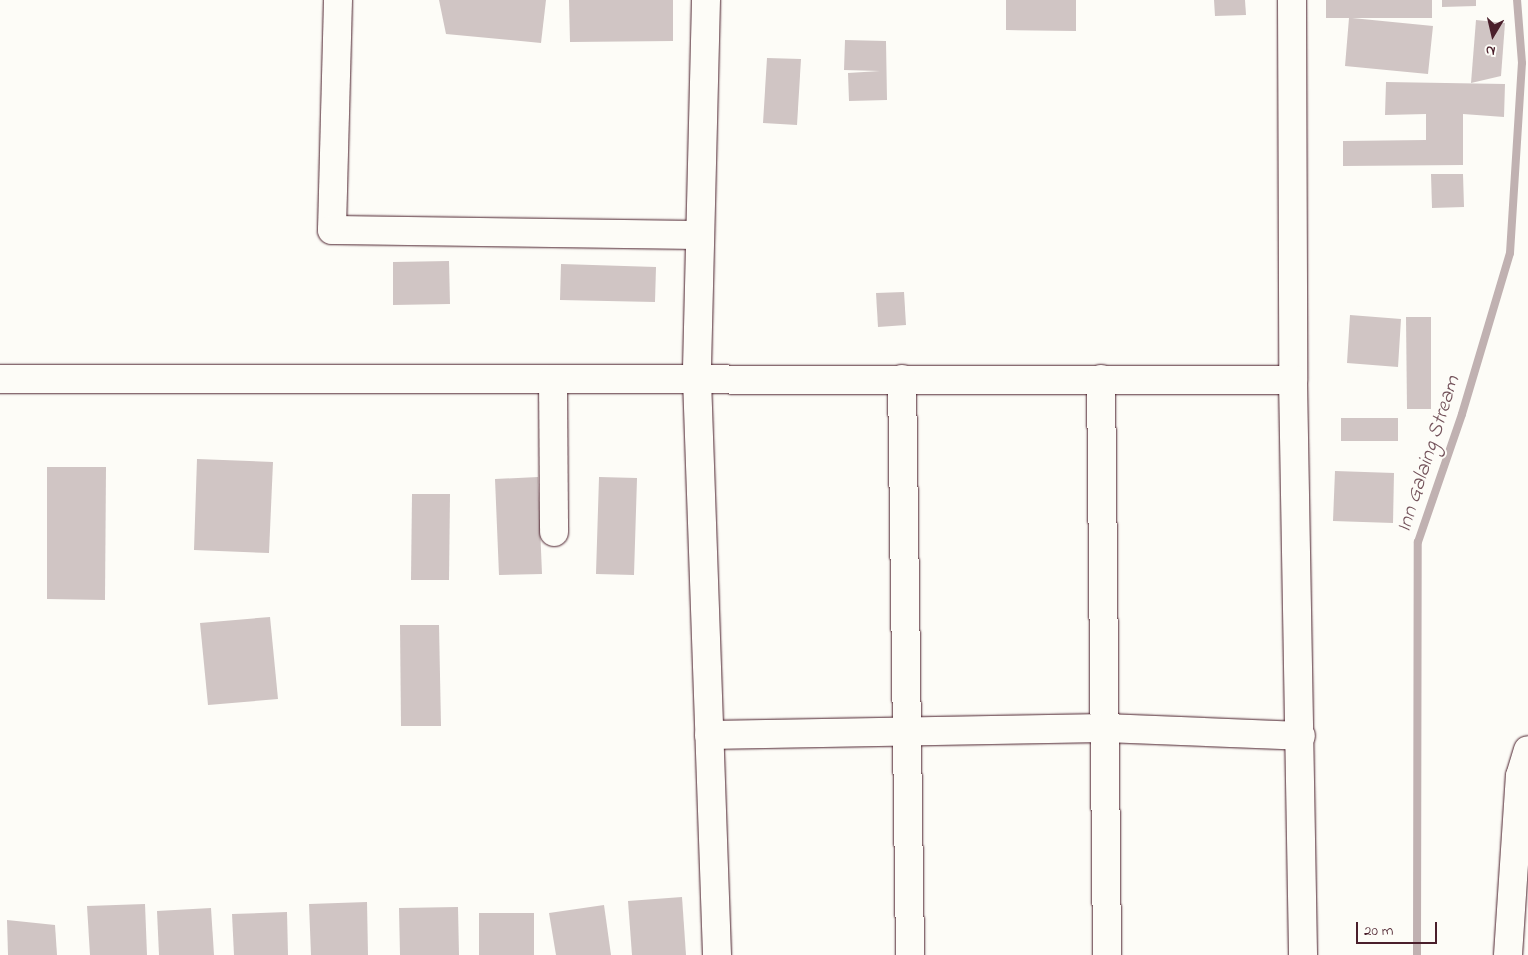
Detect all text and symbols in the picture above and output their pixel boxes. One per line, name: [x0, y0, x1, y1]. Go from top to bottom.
north arrow: [1468, 10, 1518, 60]
text: N: [1484, 39, 1497, 61]
water label: Inn Galaing Stream: [1392, 373, 1466, 535]
scale bar: [1358, 912, 1439, 944]
text: 20 m: [1364, 920, 1393, 942]

